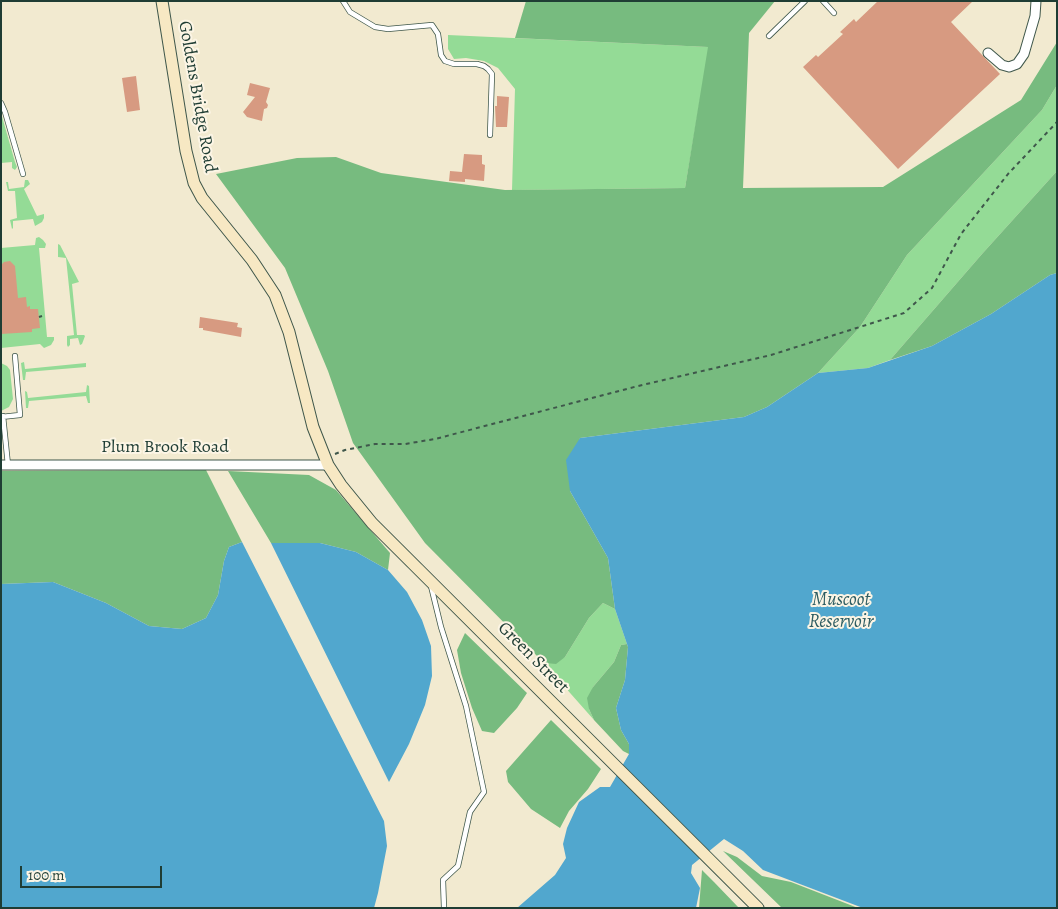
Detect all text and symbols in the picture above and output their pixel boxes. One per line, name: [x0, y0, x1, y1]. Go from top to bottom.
street label: Goldens Bridge Road: [173, 19, 221, 175]
street label: Plum Brook Road: [101, 437, 229, 459]
water label: Muscoot Reservoir: [809, 589, 873, 633]
street label: Green Street: [493, 618, 573, 698]
scale bar: [22, 856, 165, 888]
text: 100 m: [28, 865, 65, 885]

